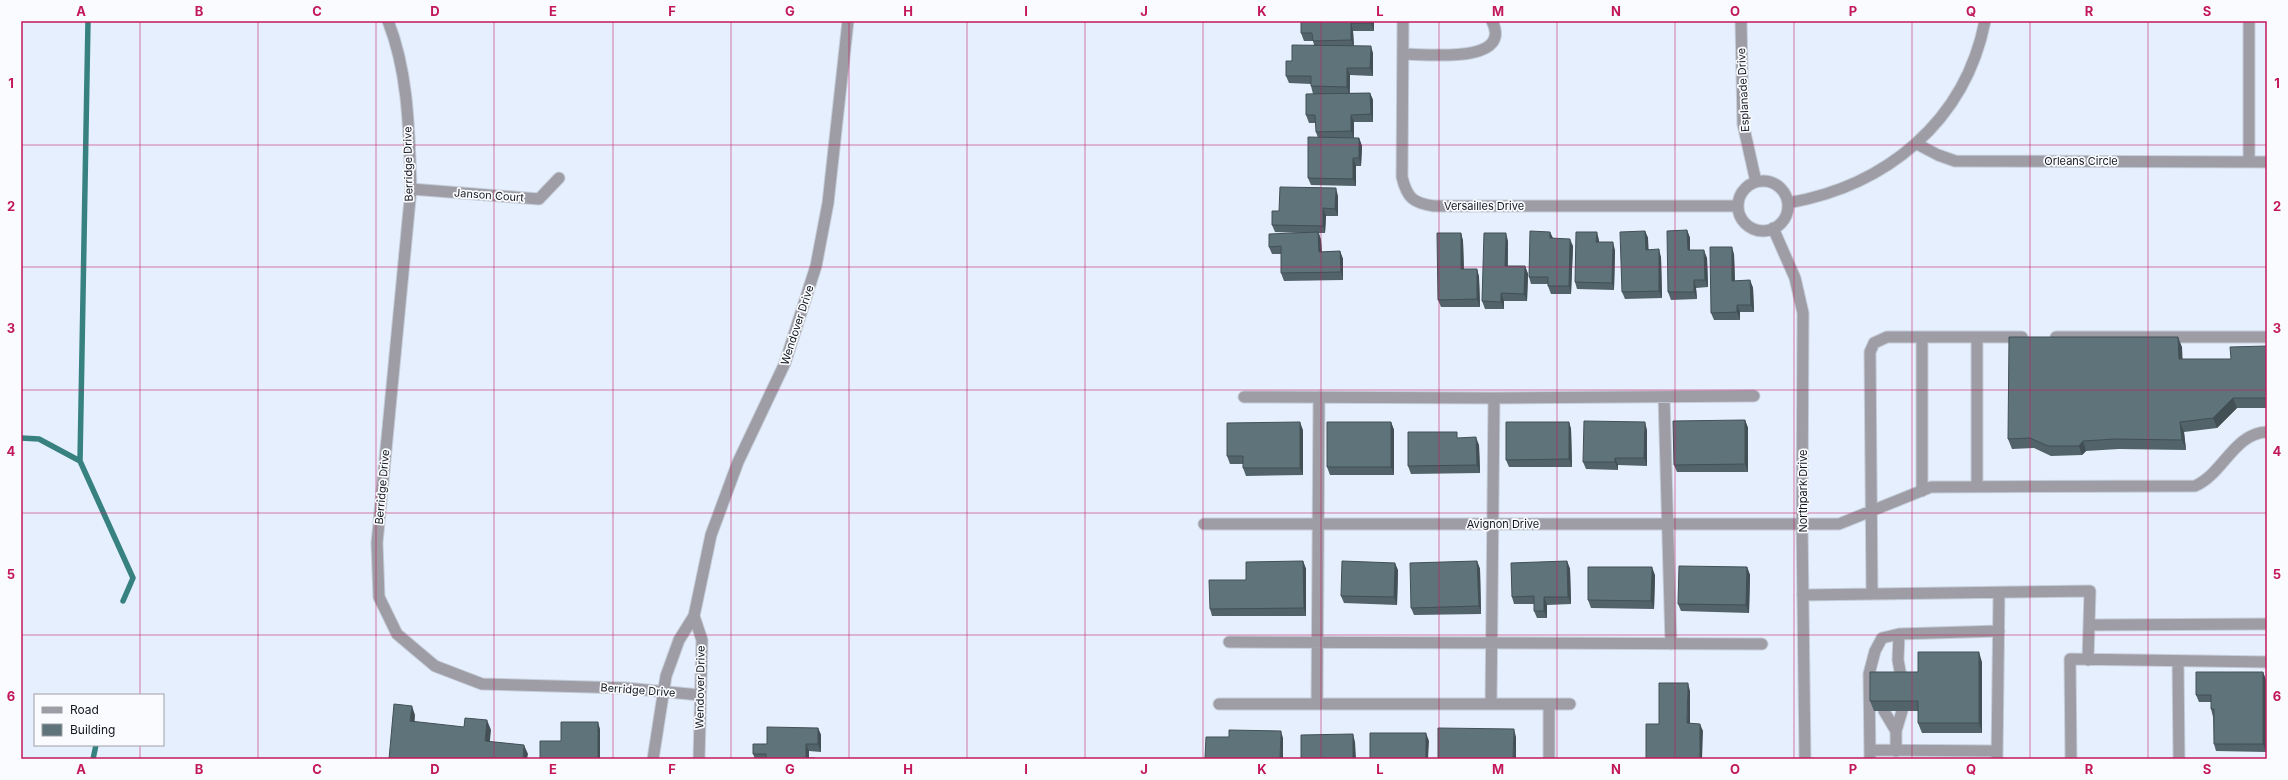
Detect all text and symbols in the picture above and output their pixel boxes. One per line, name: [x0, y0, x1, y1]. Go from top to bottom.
text: A: [76, 3, 86, 19]
text: B: [195, 3, 204, 19]
text: C: [312, 3, 322, 19]
text: D: [430, 3, 440, 19]
text: E: [549, 3, 557, 19]
text: F: [668, 3, 676, 19]
text: G: [785, 3, 795, 19]
text: H: [903, 3, 913, 19]
text: I: [1024, 3, 1028, 19]
text: J: [1140, 3, 1148, 19]
text: K: [1257, 3, 1267, 19]
text: L: [1376, 3, 1384, 19]
text: M: [1492, 3, 1504, 19]
text: N: [1611, 3, 1621, 19]
text: O: [1730, 3, 1740, 19]
text: P: [1849, 3, 1857, 19]
text: Q: [1966, 3, 1976, 19]
text: R: [2085, 3, 2094, 19]
text: S: [2203, 3, 2211, 19]
street label: Esplanade Drive: [1734, 48, 1752, 132]
text: 1: [8, 75, 14, 91]
text: 1: [2274, 75, 2280, 91]
street label: Berridge Drive: [400, 126, 416, 202]
street label: Orleans Circle: [2044, 154, 2118, 168]
street label: Janson Court: [454, 186, 525, 204]
text: 2: [7, 198, 15, 214]
text: 2: [2273, 198, 2281, 214]
street label: Versailles Drive: [1444, 199, 1524, 213]
street label: Wendover Drive: [777, 283, 817, 367]
text: 3: [7, 320, 15, 336]
text: 3: [2273, 320, 2281, 336]
text: 4: [7, 443, 16, 459]
text: 4: [2273, 443, 2282, 459]
street label: Berridge Drive: [372, 449, 392, 525]
street label: Northpark Drive: [1796, 449, 1810, 533]
street label: Avignon Drive: [1467, 517, 1539, 531]
text: 5: [7, 566, 15, 582]
text: 5: [2273, 566, 2281, 582]
street label: Wendover Drive: [692, 645, 708, 729]
street label: Berridge Drive: [600, 680, 676, 700]
text: 6: [7, 688, 15, 704]
text: 6: [2273, 688, 2281, 704]
legend: [34, 694, 164, 746]
text: Road: [70, 702, 99, 717]
text: Building: [70, 722, 115, 737]
text: A: [76, 761, 86, 777]
text: B: [195, 761, 204, 777]
text: C: [312, 761, 322, 777]
text: D: [430, 761, 440, 777]
text: E: [549, 761, 557, 777]
text: F: [668, 761, 676, 777]
text: G: [785, 761, 795, 777]
text: H: [903, 761, 913, 777]
text: I: [1024, 761, 1028, 777]
text: J: [1140, 761, 1148, 777]
text: K: [1257, 761, 1267, 777]
text: L: [1376, 761, 1384, 777]
text: M: [1492, 761, 1504, 777]
text: N: [1611, 761, 1621, 777]
text: O: [1730, 761, 1740, 777]
text: P: [1849, 761, 1857, 777]
text: Q: [1966, 761, 1976, 777]
text: R: [2085, 761, 2094, 777]
text: S: [2203, 761, 2211, 777]

